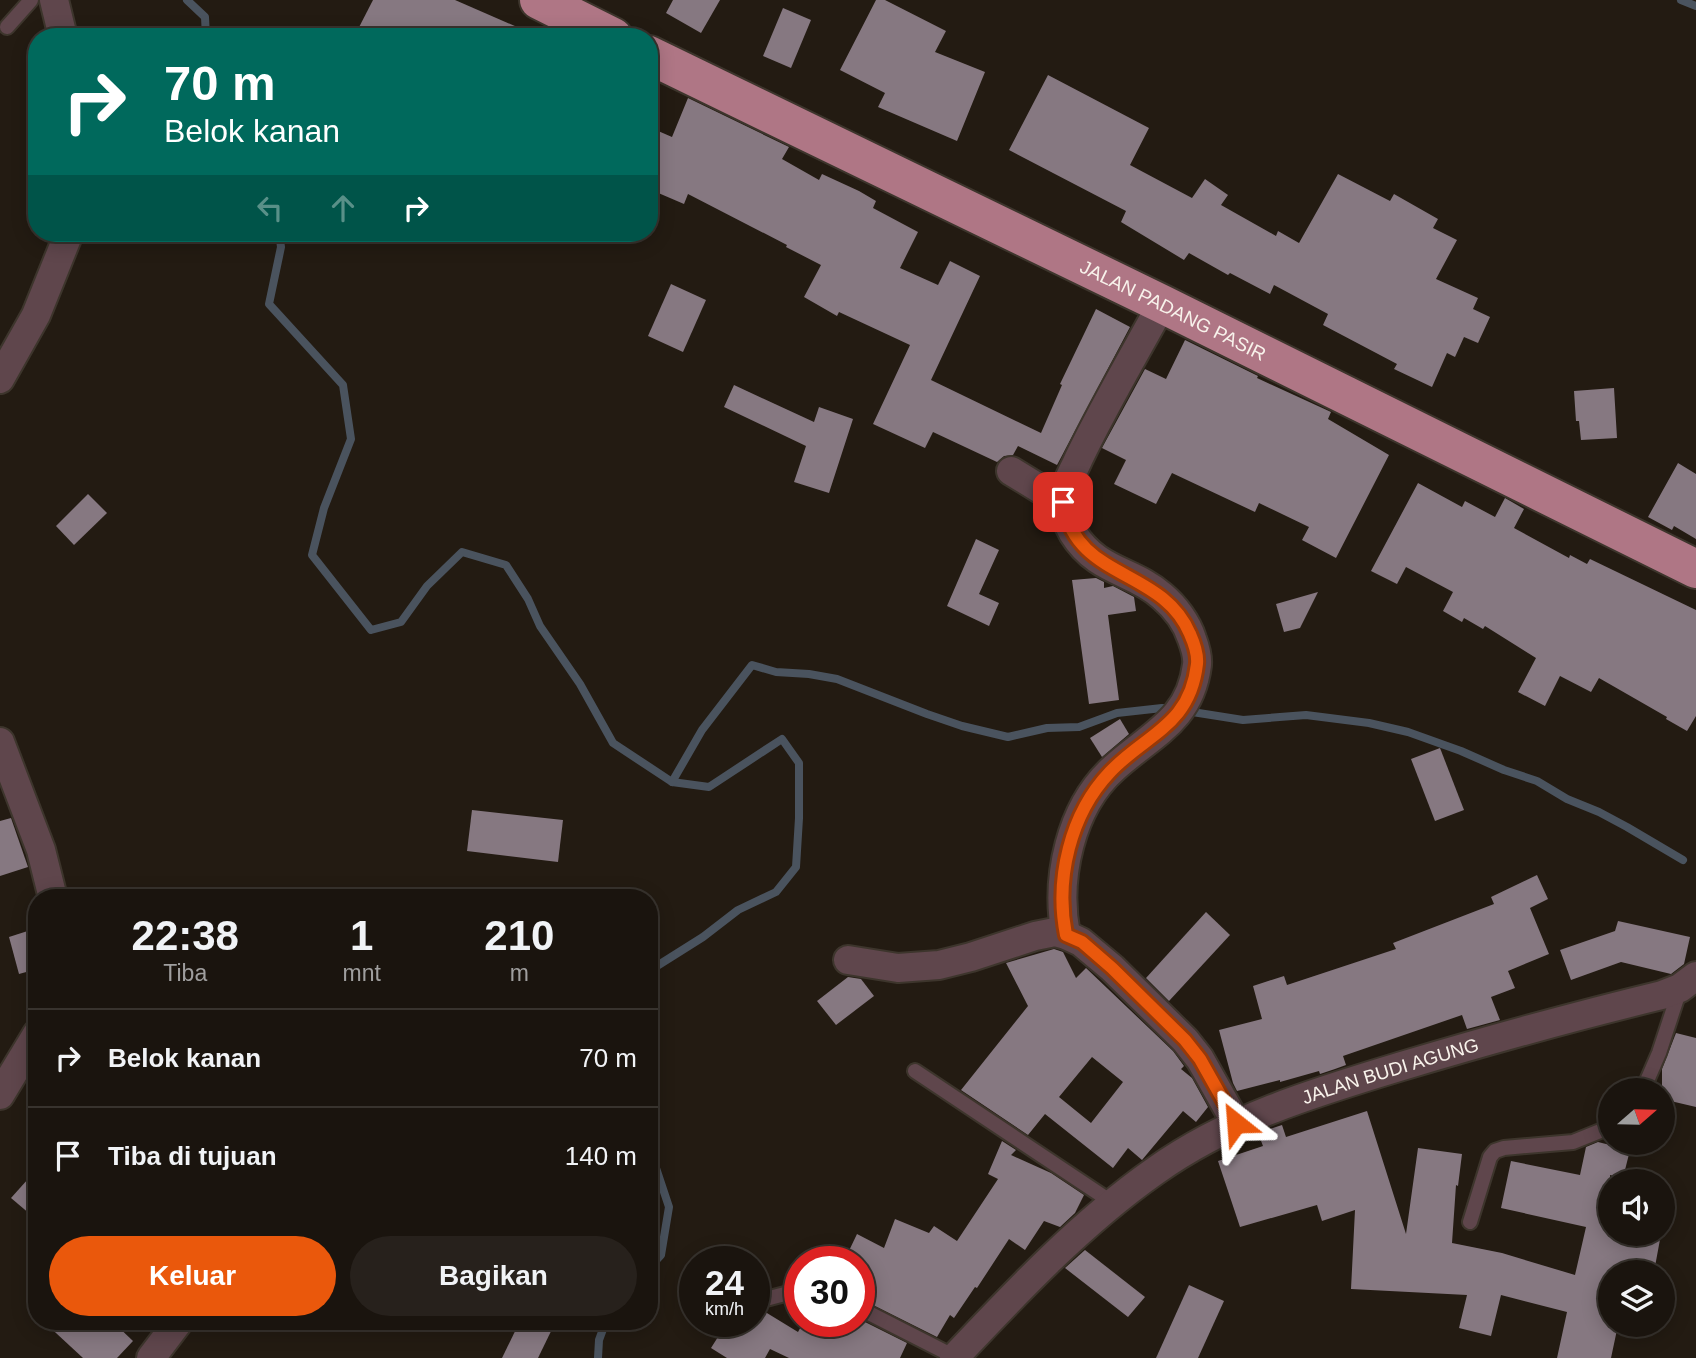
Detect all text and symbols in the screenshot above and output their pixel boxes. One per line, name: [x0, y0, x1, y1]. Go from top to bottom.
icon: right: [49, 56, 140, 147]
text: 70 m: [164, 56, 276, 110]
text: Belok kanan: [164, 113, 340, 149]
icon: left: [251, 189, 289, 227]
icon: ahead: [324, 189, 362, 227]
icon: right: [397, 189, 435, 227]
street label: JALAN PADANG PASIR: [1077, 256, 1270, 364]
pin: [1033, 472, 1093, 532]
icon: arrive: [1044, 483, 1082, 521]
text: 22:38: [132, 912, 239, 959]
text: 1: [350, 912, 373, 959]
text: 210: [484, 912, 554, 959]
text: Tiba: [163, 960, 207, 986]
text: mnt: [342, 960, 381, 986]
text: m: [510, 960, 529, 986]
street label: JALAN BUDI AGUNG: [1299, 1034, 1481, 1108]
icon: right: [49, 1039, 87, 1077]
text: Belok kanan: [108, 1043, 261, 1073]
text: 70 m: [579, 1043, 637, 1073]
north arrow: [1598, 1078, 1675, 1155]
map controls: [1598, 1078, 1675, 1337]
position arrow: [1199, 1086, 1273, 1160]
icon: arrive: [49, 1137, 87, 1175]
text: Tiba di tujuan: [108, 1141, 277, 1171]
text: 140 m: [565, 1141, 637, 1171]
button: sound: [1598, 1169, 1675, 1246]
button: Keluar: [49, 1236, 336, 1316]
button: Bagikan: [350, 1236, 637, 1316]
speed limit sign: 30: [784, 1246, 875, 1337]
button: layers: [1598, 1260, 1675, 1337]
text: 24: [705, 1263, 744, 1302]
text: km/h: [705, 1299, 744, 1319]

